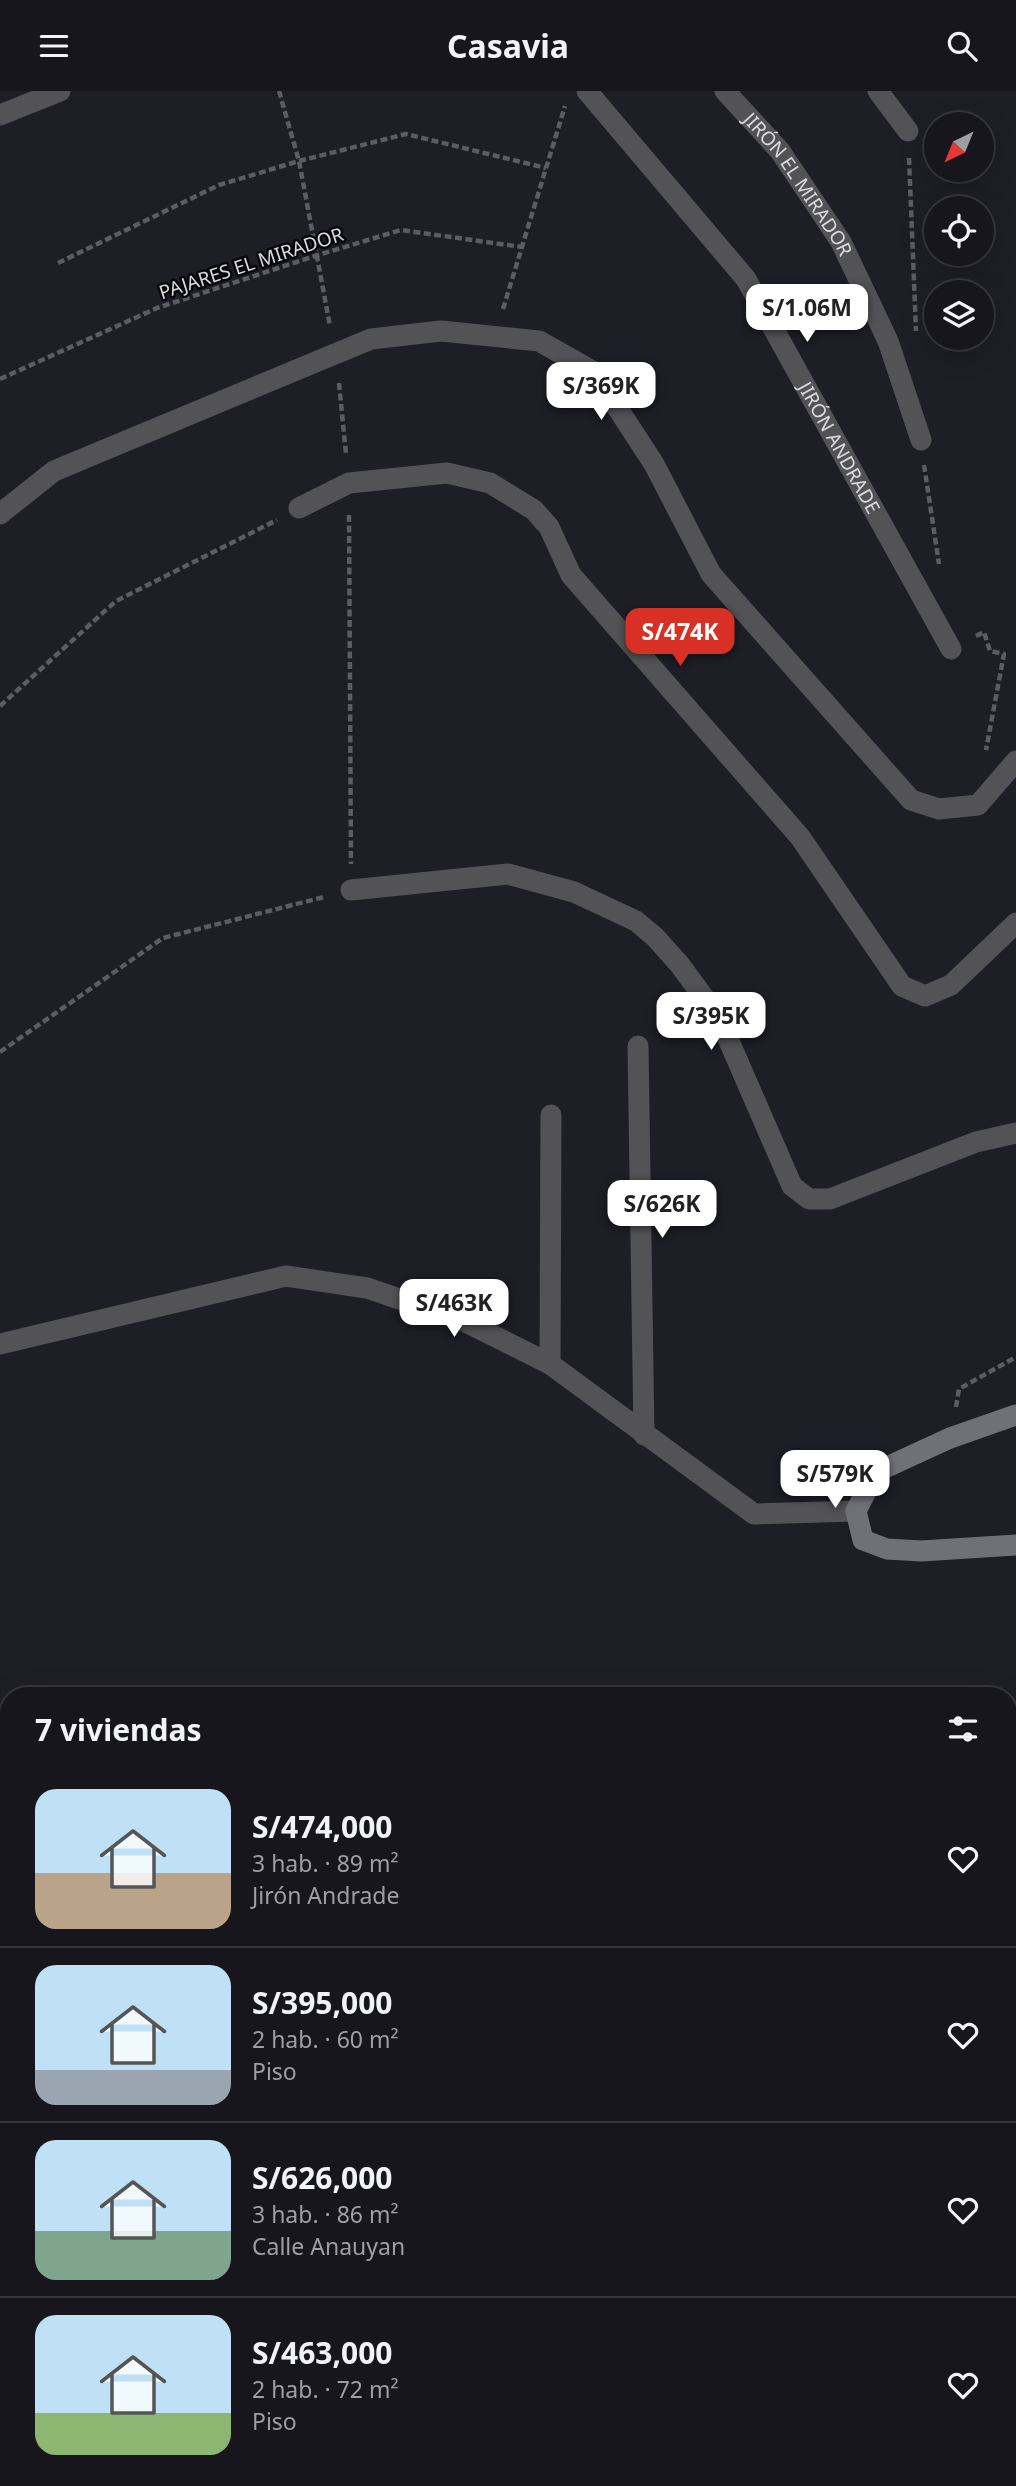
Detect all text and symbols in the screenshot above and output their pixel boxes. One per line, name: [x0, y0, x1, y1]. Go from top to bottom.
text: Casavia: [447, 24, 569, 67]
icon: menu: [35, 27, 73, 65]
icon: search: [943, 27, 981, 65]
street label: JIRÓN EL MIRADOR: [737, 105, 859, 260]
north arrow: [924, 112, 994, 182]
map controls: [924, 112, 994, 350]
button: locate: [924, 196, 994, 266]
street label: PAJARES EL MIRADOR: [156, 221, 347, 305]
button: layers: [924, 280, 994, 350]
pin: S/1.06M: [742, 285, 872, 344]
text: S/1.06M: [762, 291, 852, 323]
pin: S/369K: [544, 363, 658, 422]
text: S/369K: [563, 369, 639, 401]
street label: JIRÓN ANDRADE: [792, 375, 886, 518]
pin: S/474K: [623, 609, 737, 668]
text: S/474K: [642, 615, 718, 647]
pin: S/395K: [654, 993, 768, 1052]
text: S/395K: [673, 999, 749, 1031]
pin: S/626K: [605, 1181, 719, 1240]
text: S/626K: [624, 1187, 700, 1219]
pin: S/463K: [397, 1279, 511, 1339]
text: S/463K: [416, 1286, 492, 1318]
pin: S/579K: [778, 1451, 892, 1510]
text: S/579K: [797, 1457, 873, 1489]
text: 7 viviendas: [35, 1709, 202, 1750]
icon: filters: [944, 1710, 982, 1748]
text: S/474,000: [252, 1806, 393, 1847]
icon: home: [91, 1817, 175, 1901]
icon: heart: [944, 1840, 982, 1878]
text: 3 hab. · 89 m²: [252, 1847, 399, 1879]
text: Jirón Andrade: [252, 1879, 399, 1911]
text: S/395,000: [252, 1982, 393, 2023]
icon: home: [91, 1993, 175, 2077]
icon: heart: [944, 2016, 982, 2054]
text: 2 hab. · 60 m²: [252, 2023, 399, 2055]
text: Piso: [252, 2055, 297, 2087]
text: S/626,000: [252, 2157, 393, 2198]
icon: home: [91, 2168, 175, 2252]
icon: heart: [944, 2191, 982, 2229]
text: 3 hab. · 86 m²: [252, 2198, 399, 2230]
text: Calle Anauyan: [252, 2230, 405, 2262]
text: S/463,000: [252, 2332, 393, 2373]
icon: home: [91, 2343, 175, 2427]
icon: heart: [944, 2366, 982, 2404]
text: 2 hab. · 72 m²: [252, 2373, 399, 2405]
text: Piso: [252, 2405, 297, 2437]

